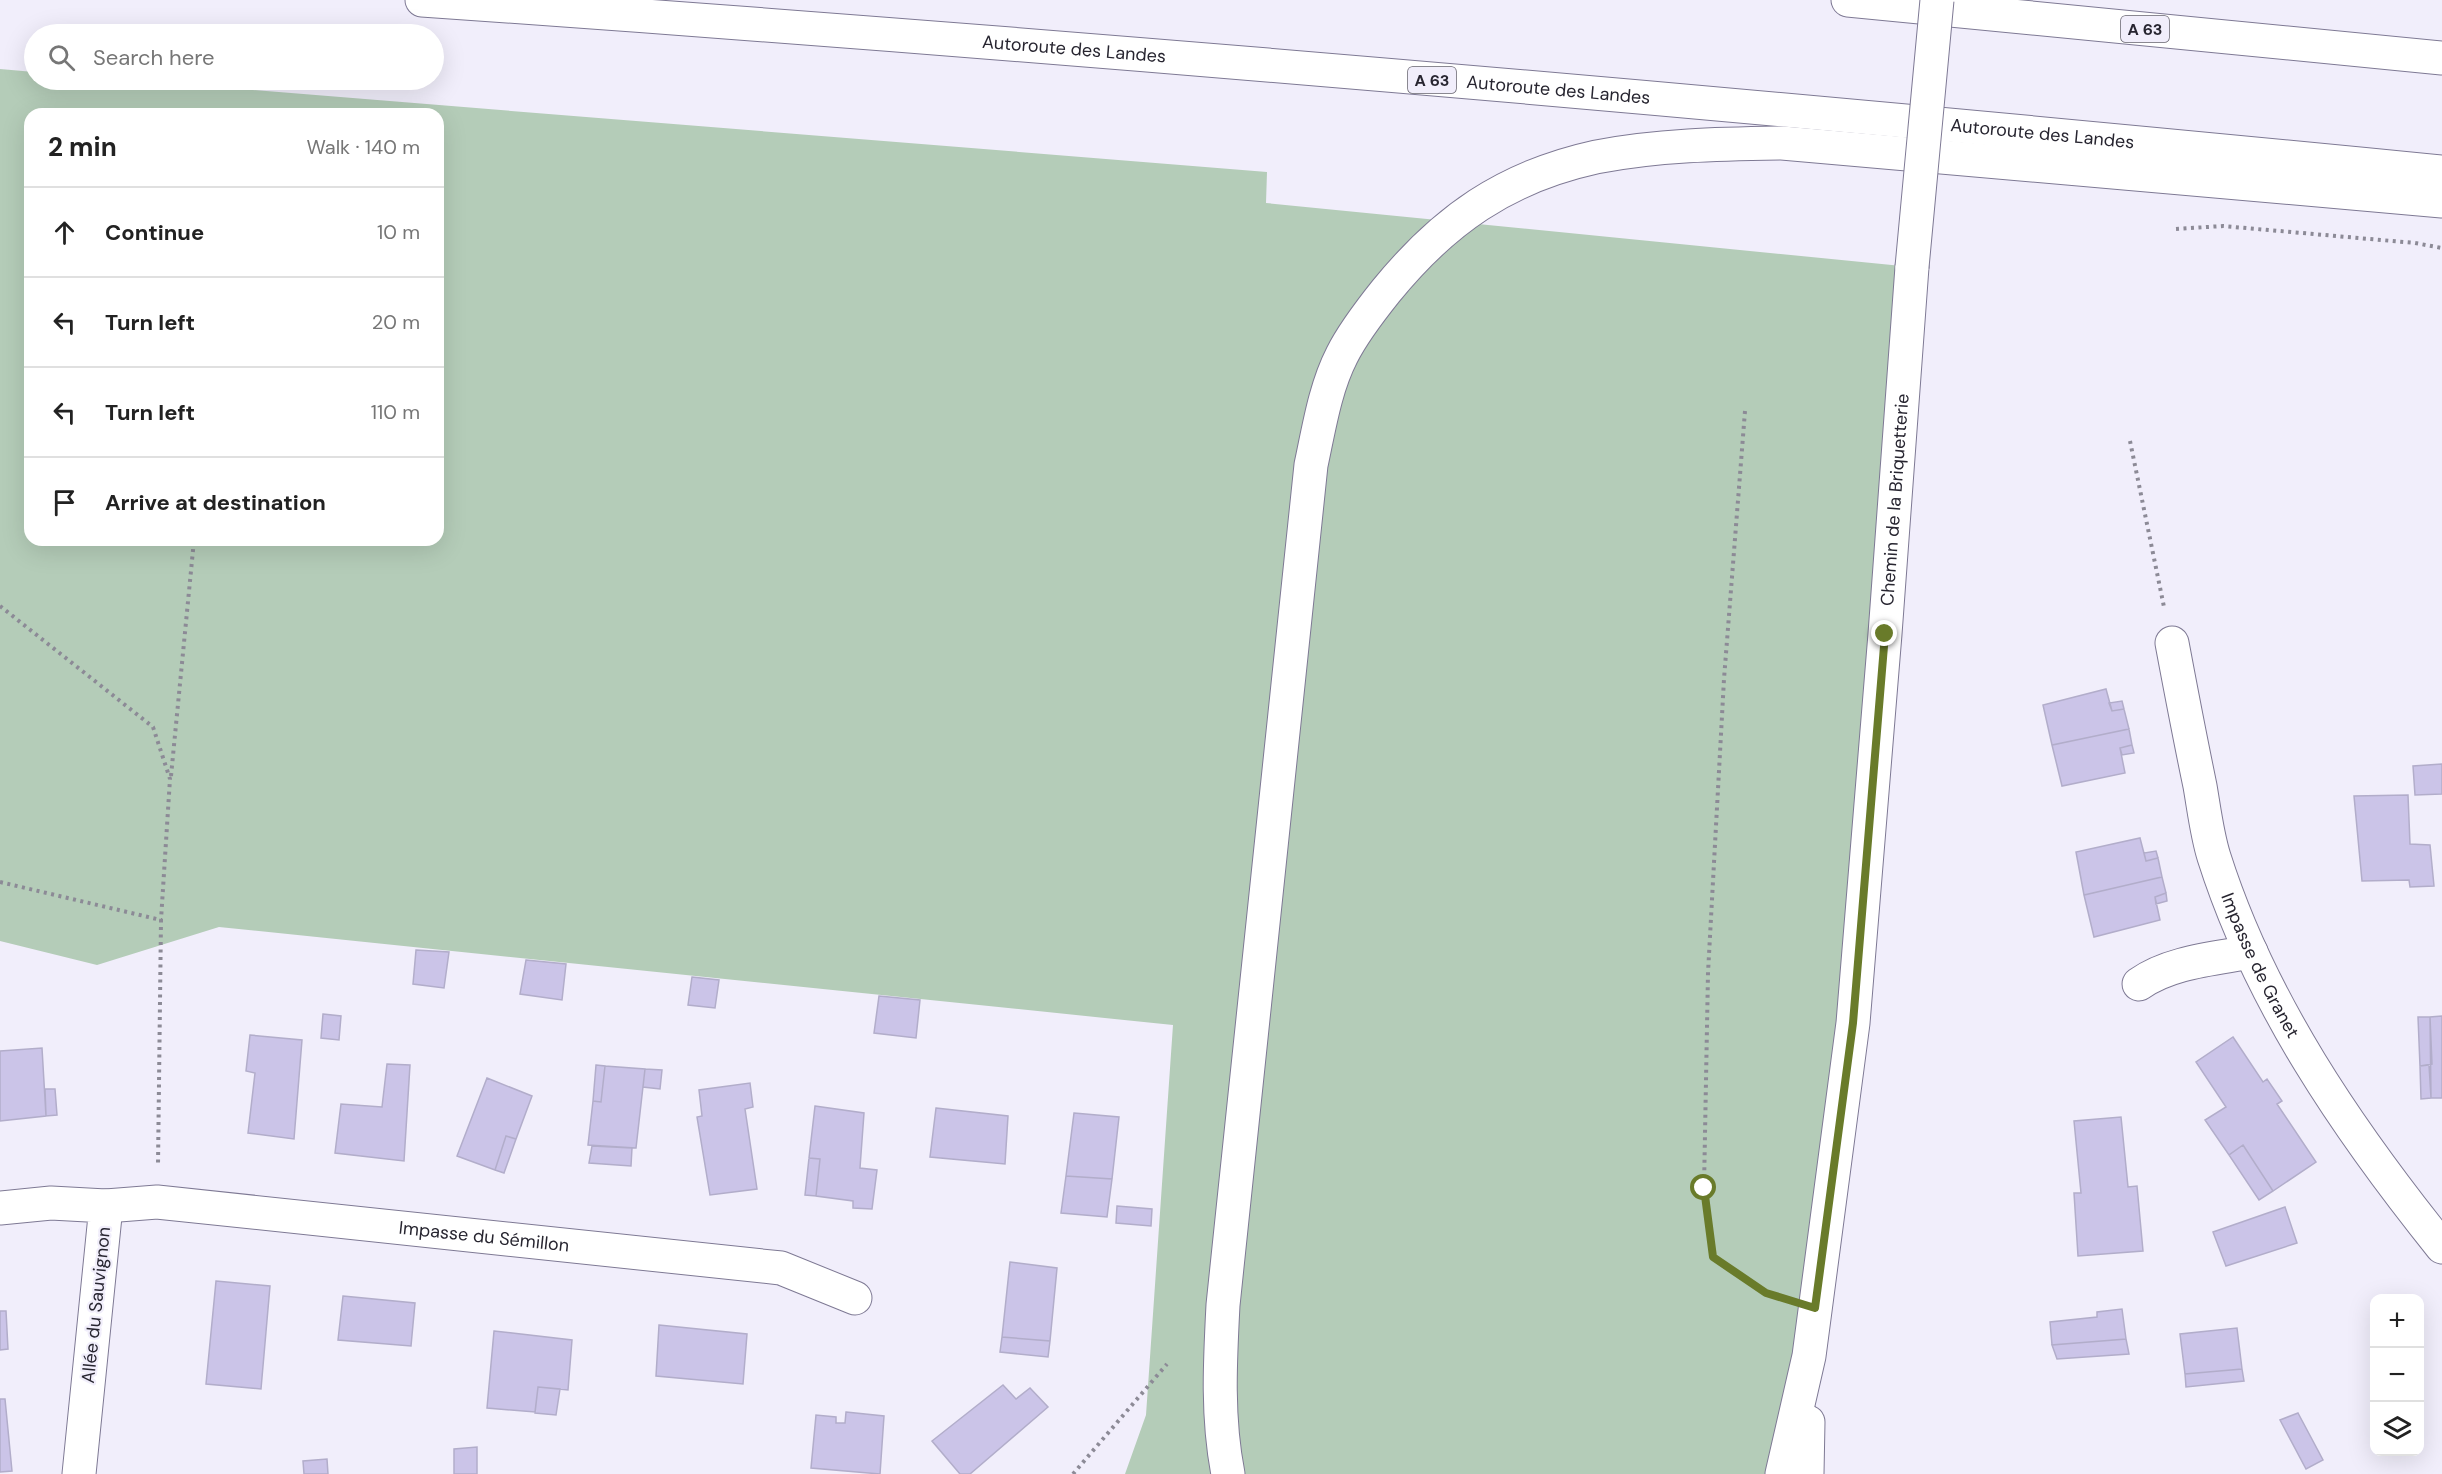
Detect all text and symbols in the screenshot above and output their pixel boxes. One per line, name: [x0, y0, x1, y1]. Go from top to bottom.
road number: A 63: [2121, 16, 2169, 42]
search box: [24, 24, 444, 90]
street label: Autoroute des Landes: [981, 30, 1167, 68]
icon: search: [45, 41, 78, 74]
text: Search here: [93, 43, 214, 72]
road number: A 63: [1408, 67, 1456, 93]
street label: Autoroute des Landes: [1466, 70, 1651, 110]
street label: Autoroute des Landes: [1950, 113, 2135, 154]
text: 2 min: [48, 130, 117, 164]
text: Walk · 140 m: [306, 134, 420, 160]
icon: ahead: [48, 216, 81, 249]
text: Continue: [105, 218, 204, 247]
text: 10 m: [377, 219, 420, 245]
icon: left: [48, 306, 81, 339]
text: Turn left: [105, 308, 195, 337]
text: 20 m: [372, 309, 420, 335]
street label: Chemin de la Briquetterie: [1875, 393, 1915, 607]
icon: left: [48, 396, 81, 429]
text: Turn left: [105, 398, 195, 427]
text: 110 m: [371, 399, 420, 425]
icon: arrive: [48, 486, 81, 519]
text: Arrive at destination: [105, 488, 326, 517]
route end: [1871, 620, 1897, 646]
street label: Impasse de Granet: [2215, 889, 2305, 1042]
route start: [1690, 1174, 1716, 1200]
street label: Impasse du Sémillon: [398, 1216, 570, 1258]
street label: Allée du Sauvignon: [76, 1226, 116, 1384]
map controls: [2370, 1294, 2424, 1456]
button: +: [2370, 1294, 2424, 1348]
button: −: [2370, 1348, 2424, 1402]
button: layers: [2370, 1402, 2424, 1456]

